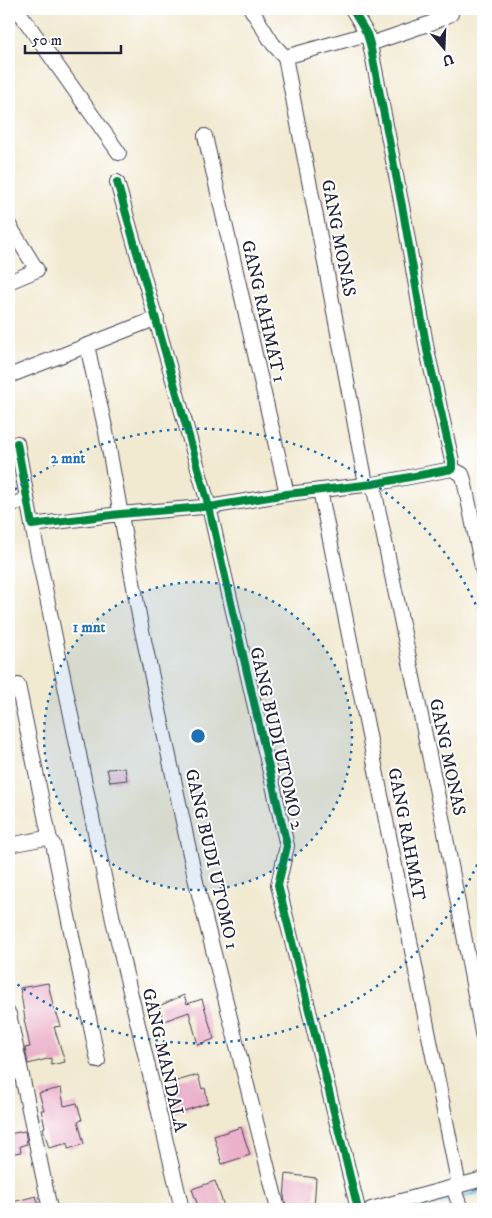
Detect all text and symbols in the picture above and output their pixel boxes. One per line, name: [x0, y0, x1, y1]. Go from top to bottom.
scale bar: [25, 22, 121, 54]
north arrow: [420, 22, 470, 72]
text: 50 m: [32, 31, 62, 50]
text: U: [440, 49, 456, 70]
street label: GANG MONAS: [316, 178, 360, 299]
street label: GANG RAHMAT 1: [236, 238, 290, 384]
text: 2 mnt: [51, 449, 85, 468]
text: 1 mnt: [73, 618, 105, 637]
street label: GANG BUDI UTOMO 2: [244, 645, 308, 832]
street label: GANG MONAS: [424, 697, 470, 818]
centre of rings: [189, 727, 207, 745]
street label: GANG RAHMAT: [382, 766, 430, 903]
street label: GANG BUDI UTOMO 1: [180, 767, 242, 952]
street label: GANG MANDALA: [137, 986, 191, 1135]

